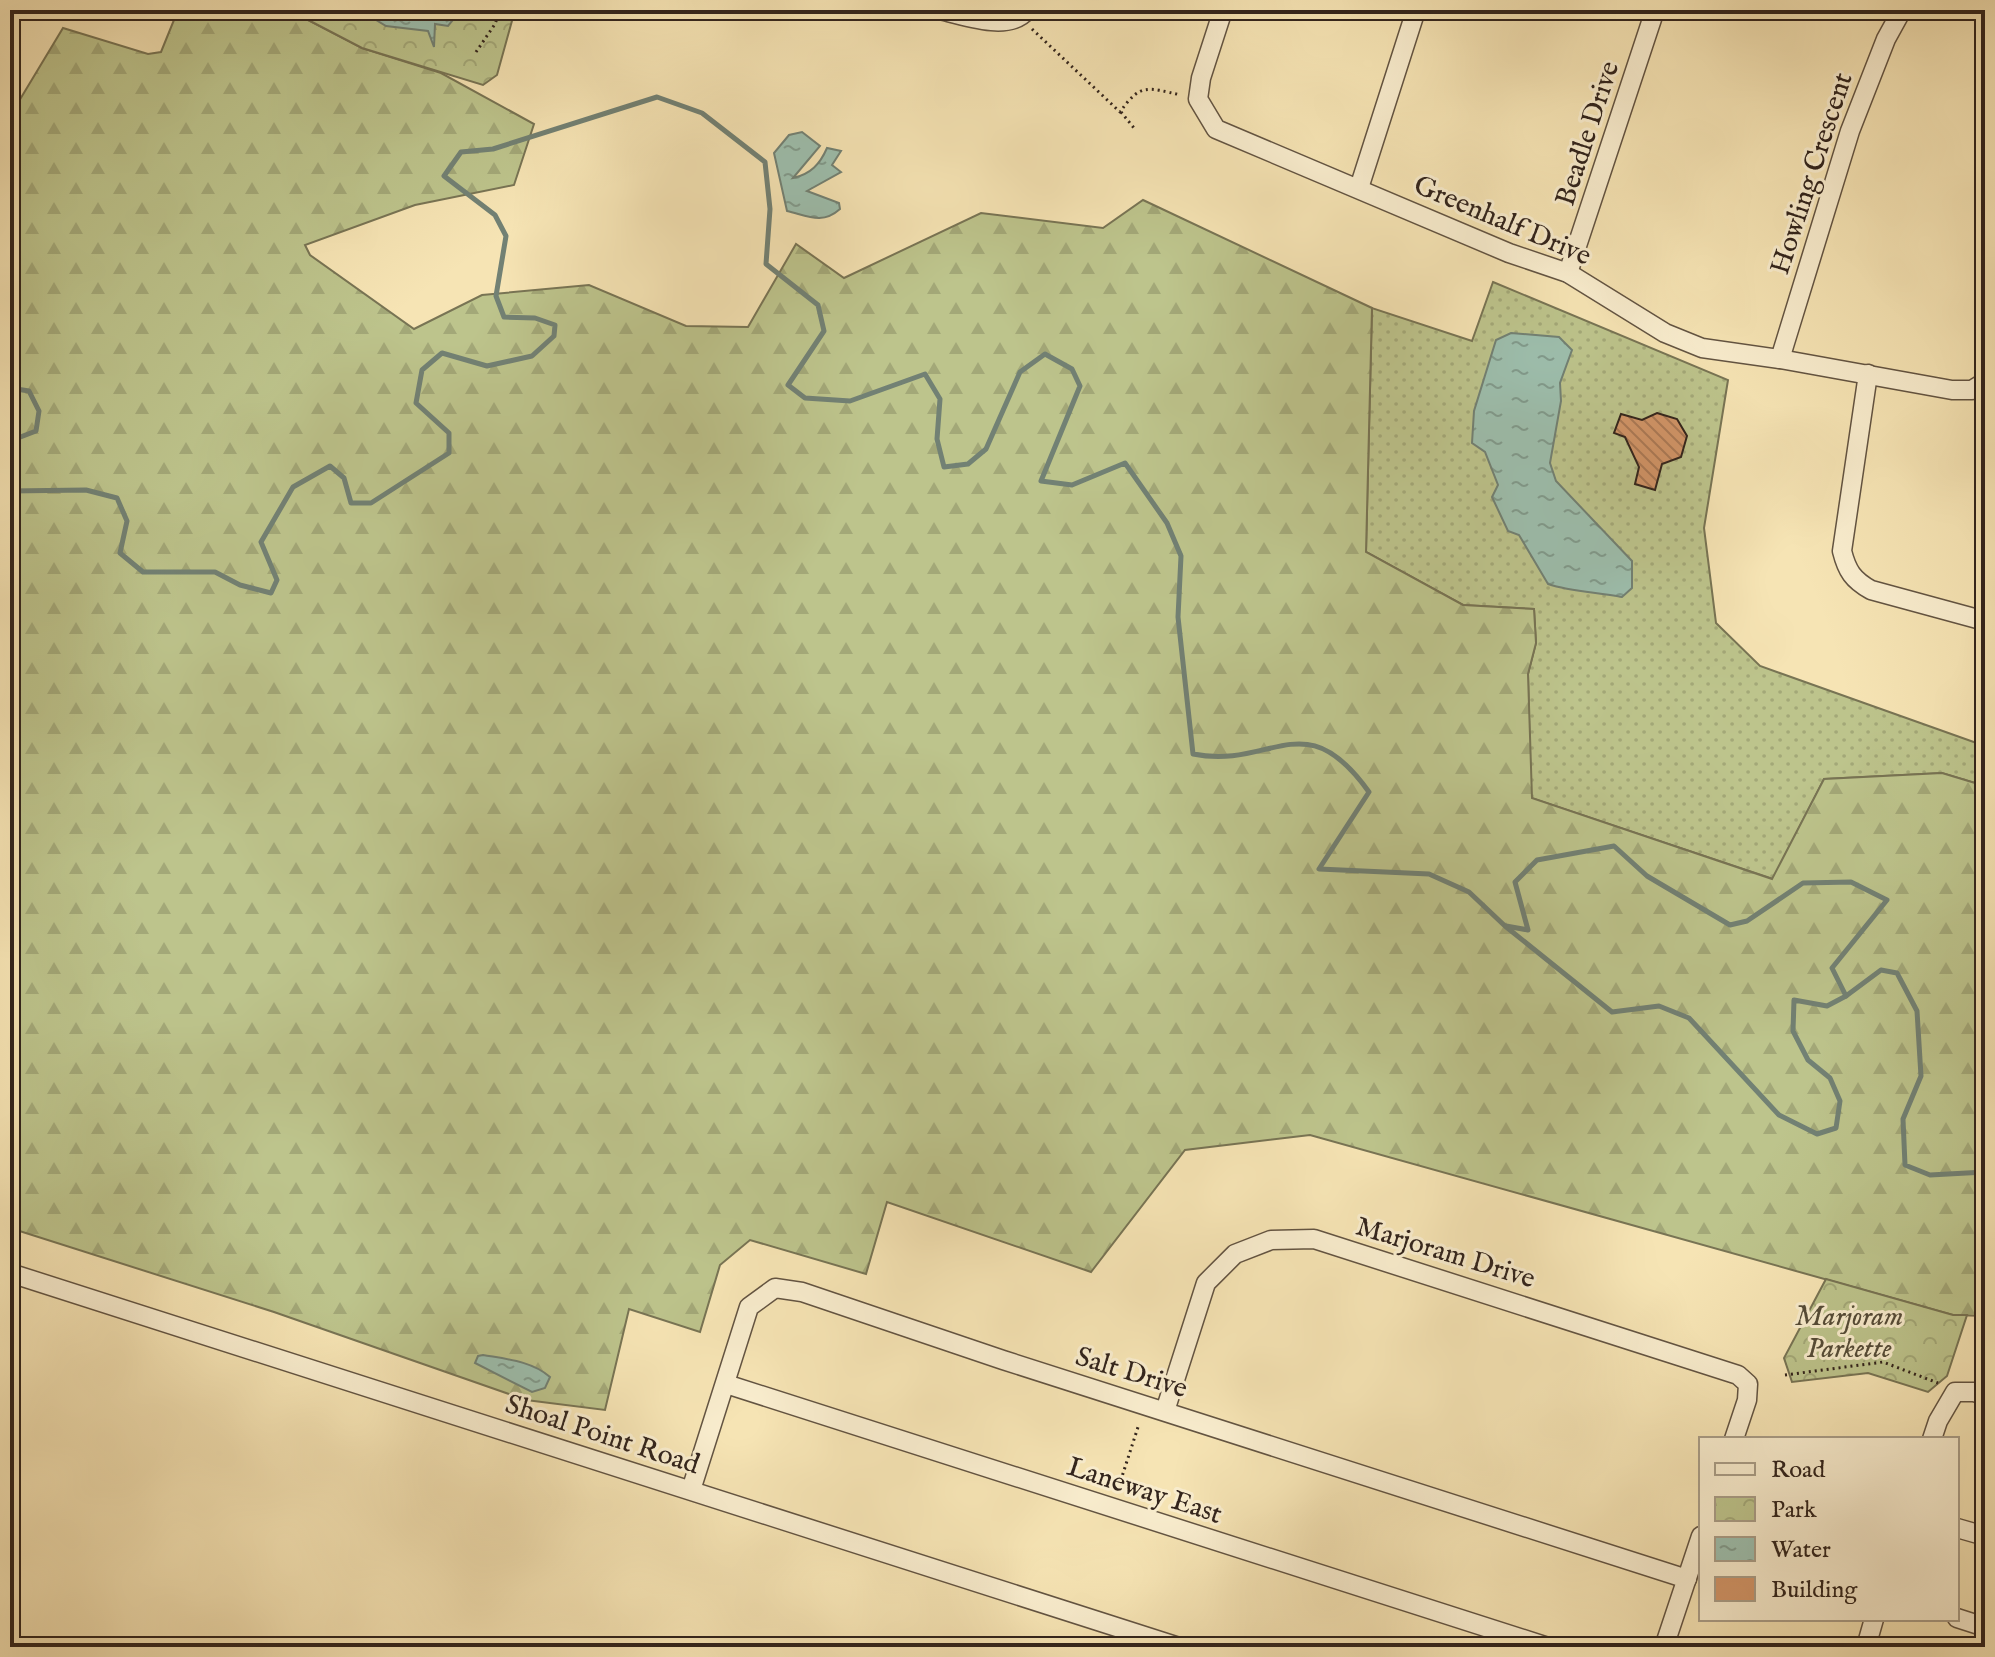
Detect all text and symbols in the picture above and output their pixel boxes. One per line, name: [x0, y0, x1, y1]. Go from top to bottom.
street label: Beadle Drive: [1549, 57, 1628, 211]
street label: Howling Crescent: [1763, 68, 1862, 279]
street label: Greenhalf Drive: [1408, 168, 1596, 274]
street label: Marjoram Drive: [1351, 1210, 1539, 1297]
park label: Marjoram Parkette: [1795, 1300, 1903, 1367]
street label: Salt Drive: [1071, 1340, 1192, 1407]
street label: Shoal Point Road: [501, 1388, 704, 1483]
legend: [1699, 1437, 1959, 1621]
street label: Laneway East: [1062, 1450, 1226, 1533]
text: Road: [1771, 1455, 1825, 1486]
text: Park: [1771, 1495, 1817, 1526]
text: Water: [1771, 1535, 1831, 1566]
text: Building: [1771, 1575, 1858, 1606]

